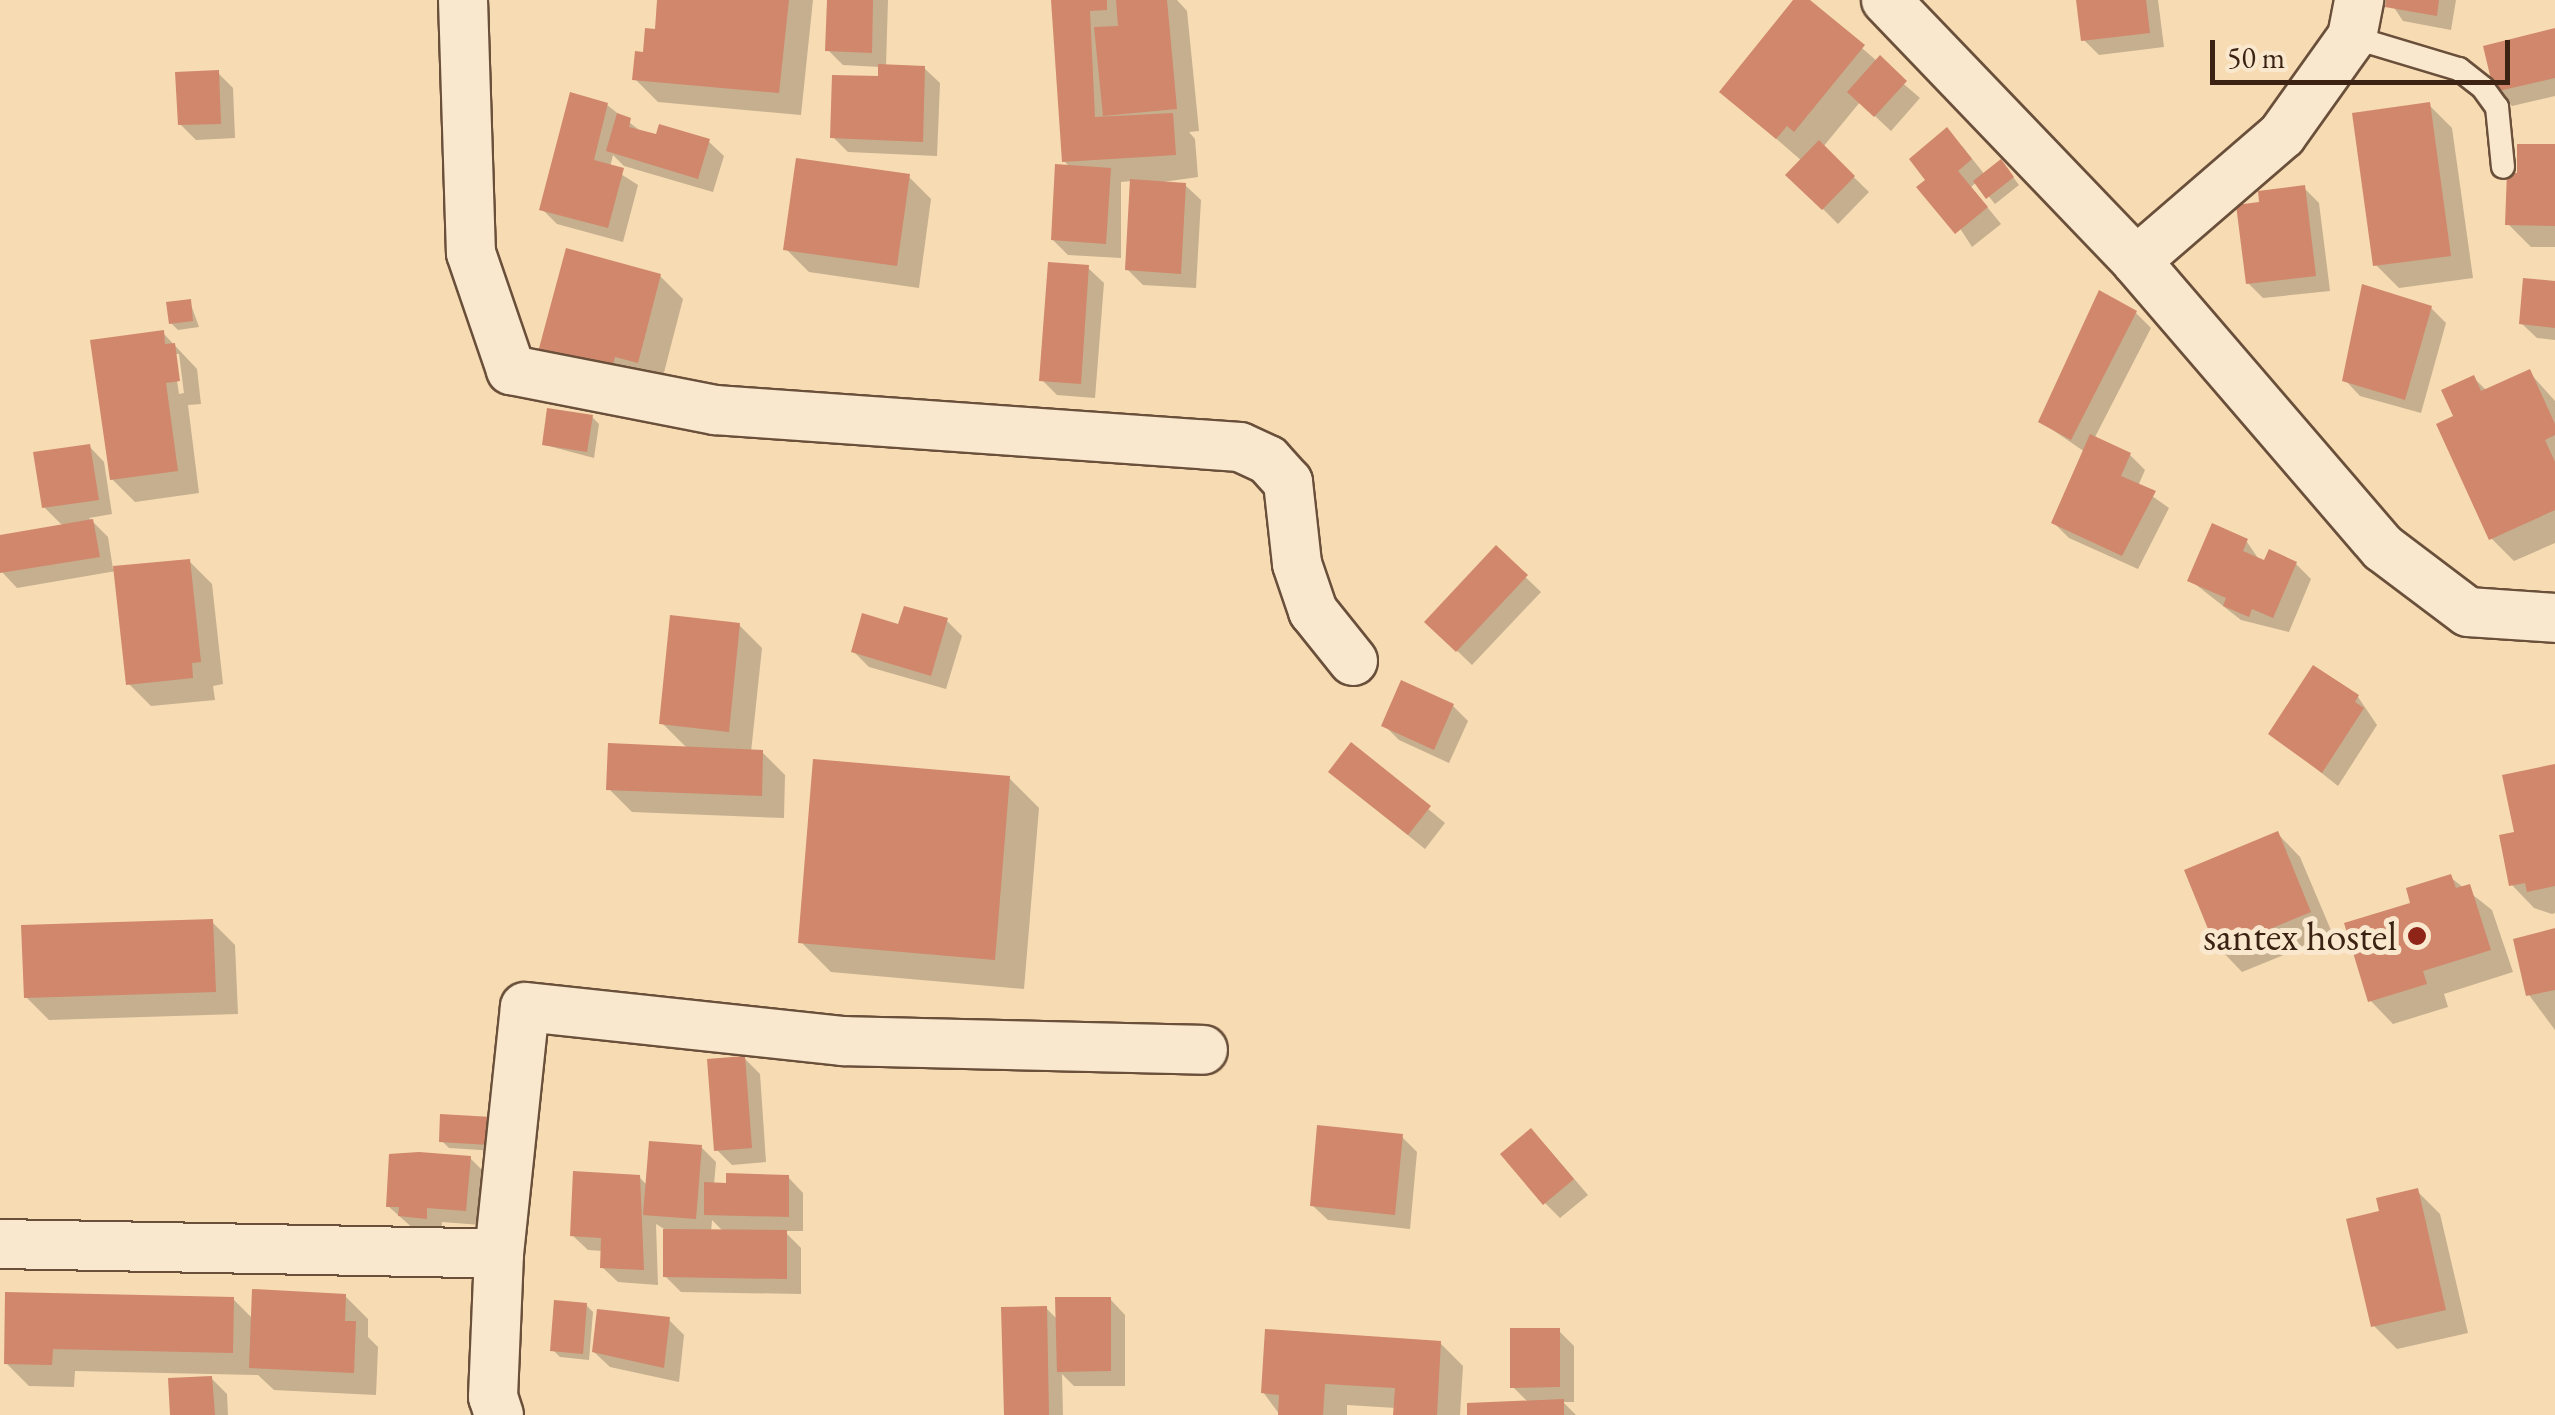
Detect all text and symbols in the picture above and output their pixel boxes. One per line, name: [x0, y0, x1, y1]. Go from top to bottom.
scale bar: [2215, 20, 2515, 82]
text: 50 m: [2227, 38, 2285, 77]
place label: santex hostel: [2203, 912, 2397, 960]
marker: santex hostel: [2406, 925, 2428, 947]

